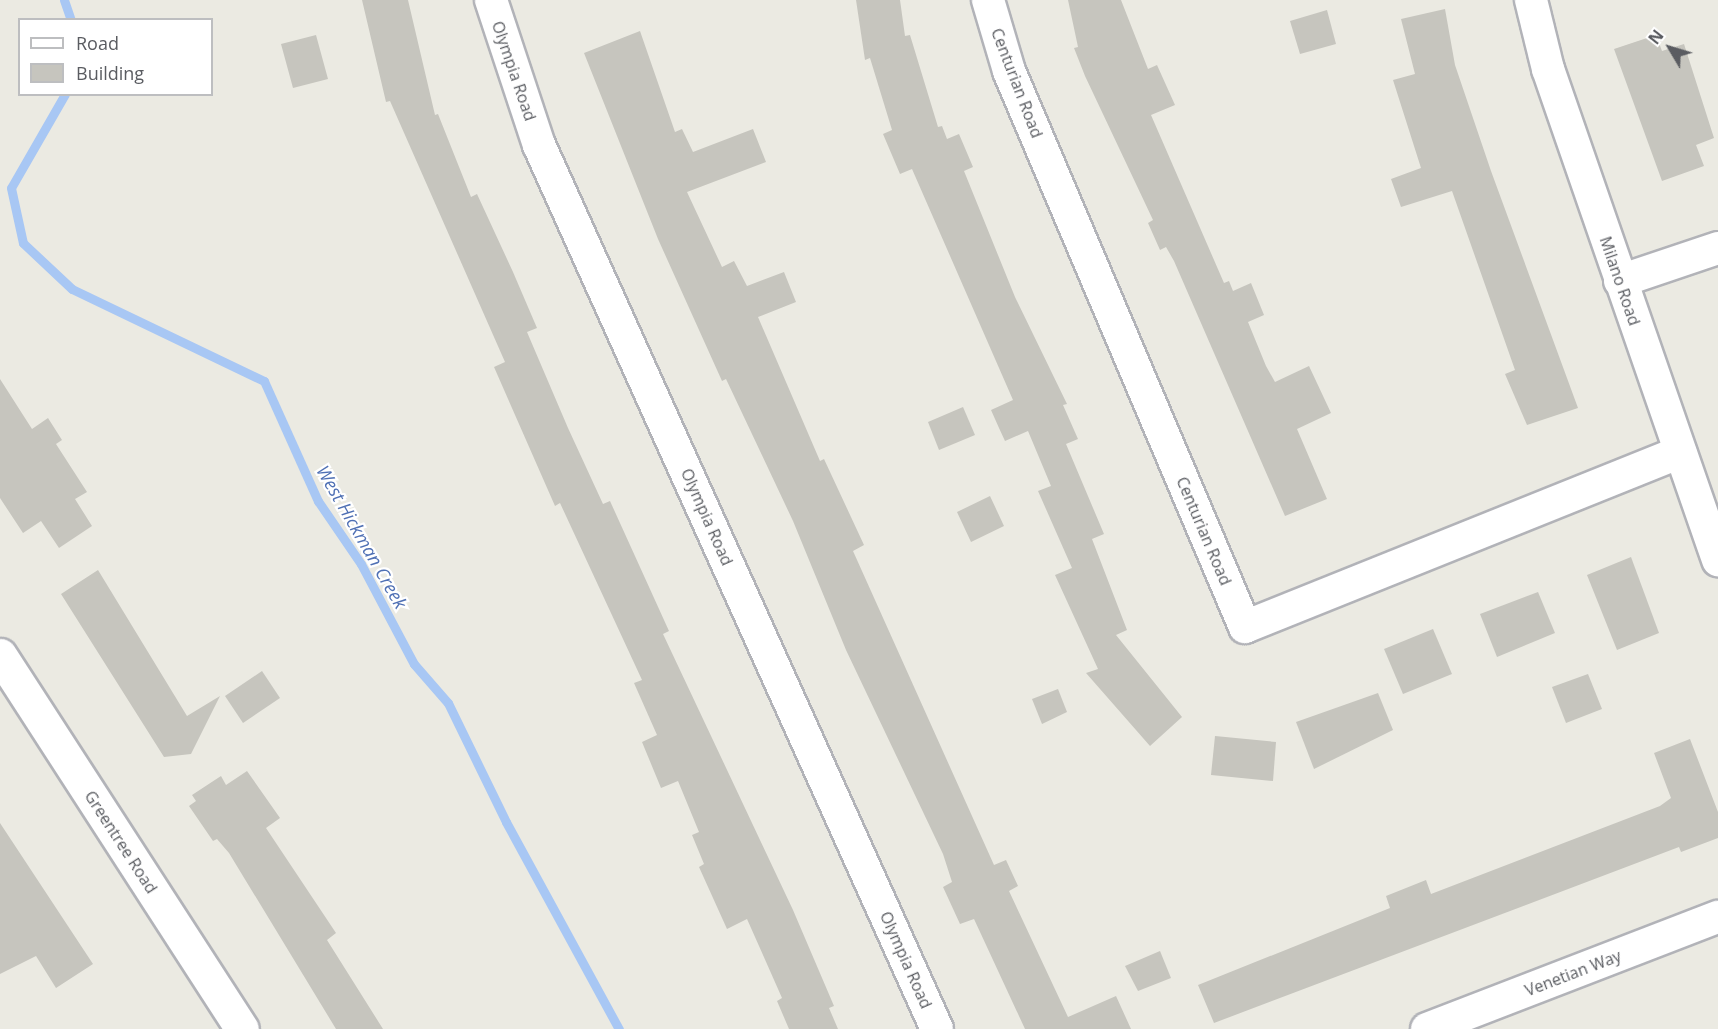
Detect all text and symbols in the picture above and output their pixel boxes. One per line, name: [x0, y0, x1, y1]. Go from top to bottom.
legend: [18, 18, 213, 96]
north arrow: [1640, 18, 1700, 78]
street label: Olympia Road: [488, 19, 540, 123]
street label: Centurian Road: [987, 25, 1047, 141]
text: N: [1643, 25, 1668, 49]
text: Road: [76, 31, 119, 55]
text: Building: [76, 61, 144, 85]
street label: Milano Road: [1596, 234, 1644, 328]
water label: West Hickman Creek: [312, 462, 412, 612]
street label: Olympia Road: [677, 465, 737, 569]
street label: Centurian Road: [1172, 474, 1236, 588]
street label: Greentree Road: [81, 787, 161, 897]
street label: Olympia Road: [876, 908, 936, 1012]
street label: Venetian Way: [1522, 946, 1624, 1000]

